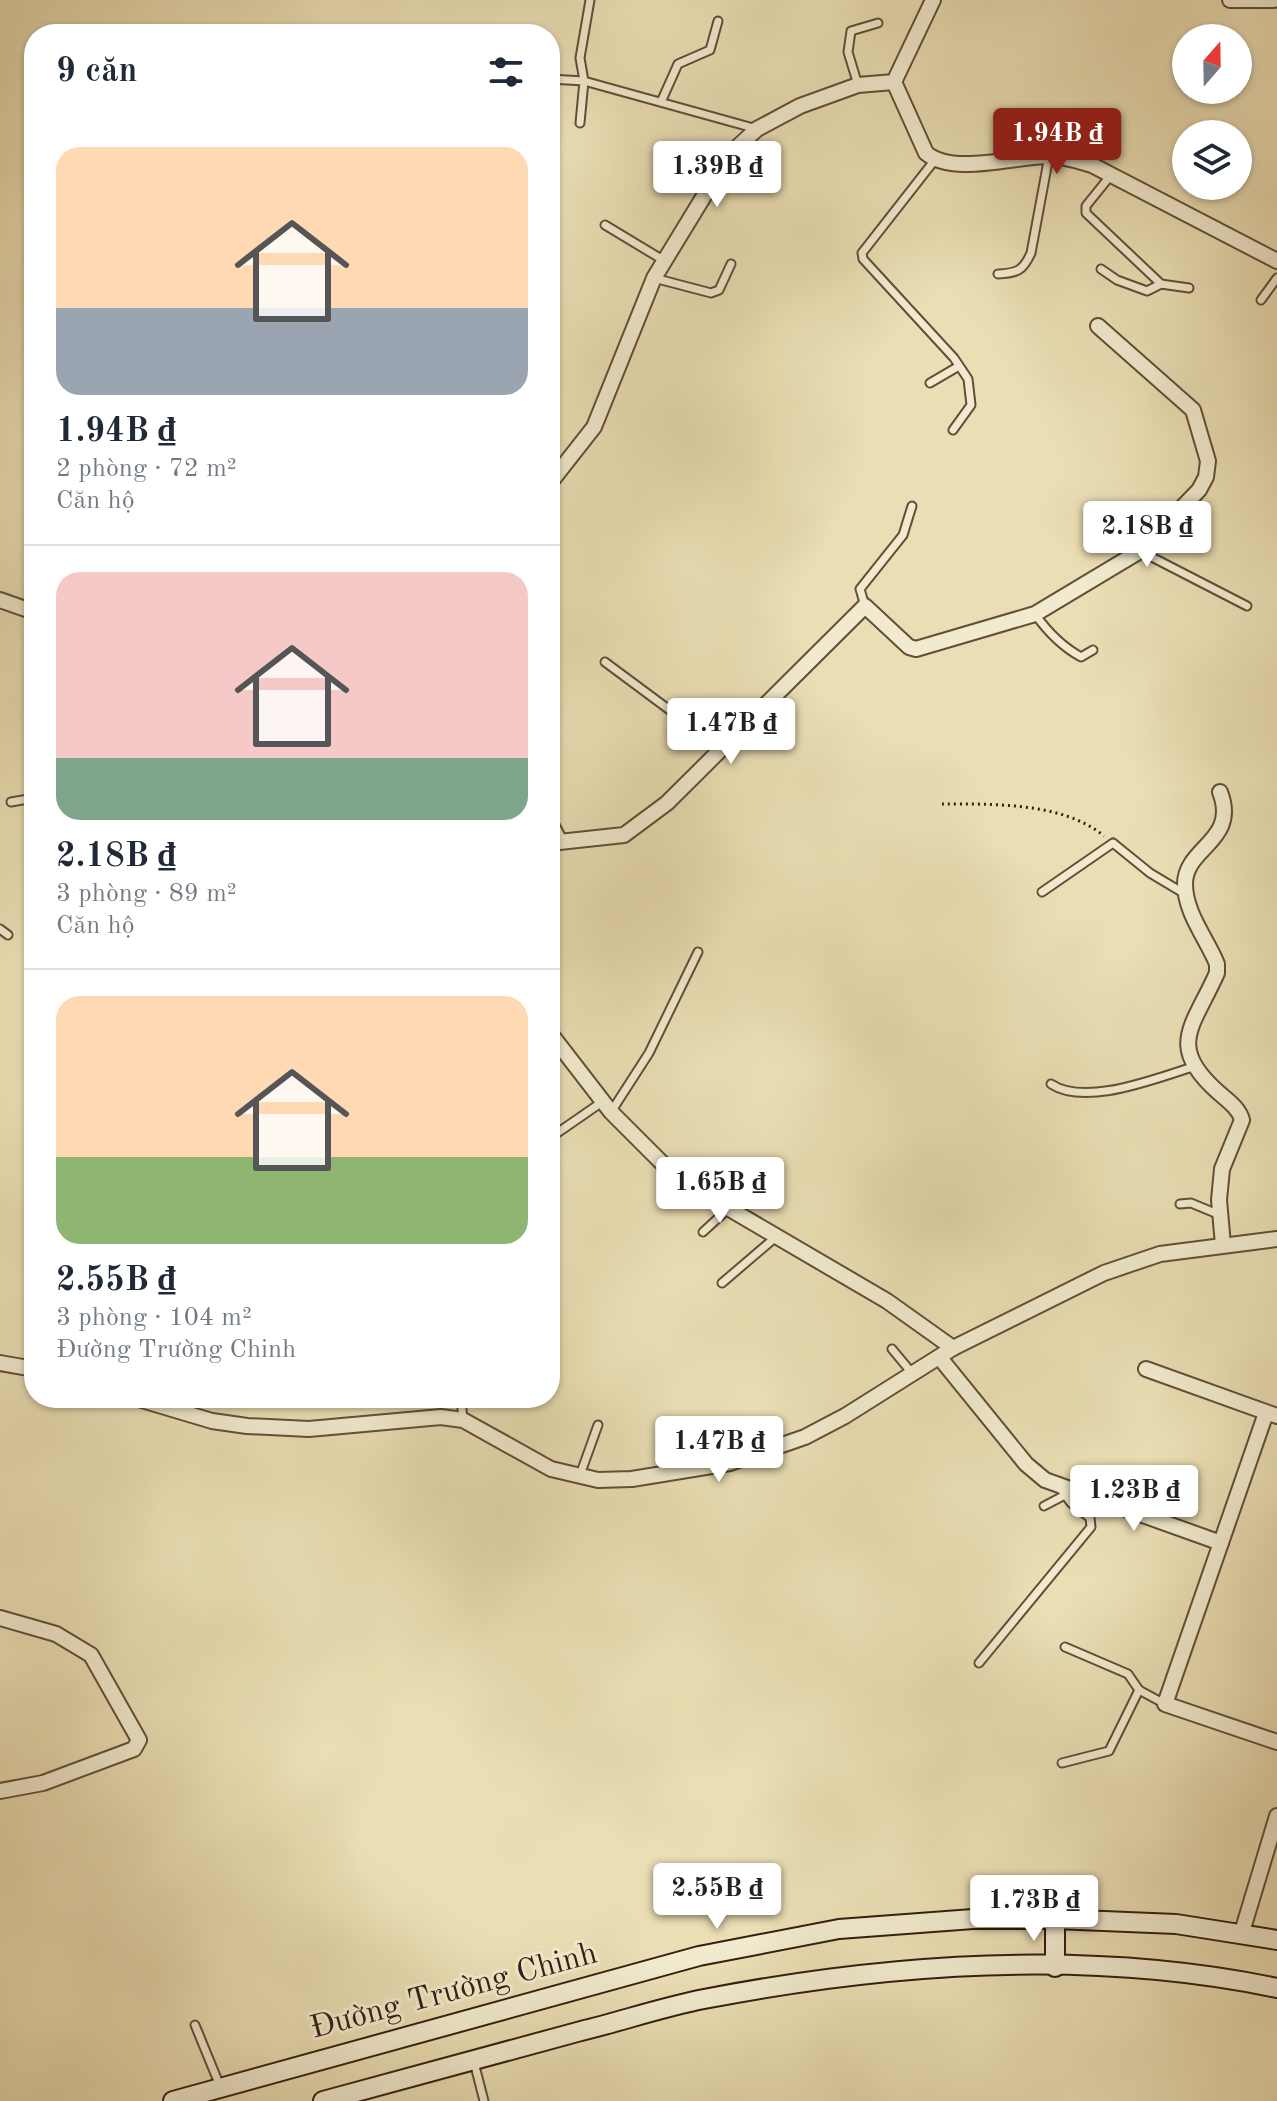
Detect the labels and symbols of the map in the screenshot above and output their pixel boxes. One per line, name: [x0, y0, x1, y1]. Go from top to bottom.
north arrow: [1172, 24, 1252, 104]
pin: 1.94B ₫: [983, 108, 1131, 176]
pin: 1.39B ₫: [643, 141, 791, 209]
pin: 2.18B ₫: [1073, 501, 1221, 569]
pin: 1.47B ₫: [657, 698, 805, 766]
pin: 1.65B ₫: [646, 1157, 794, 1225]
pin: 1.47B ₫: [645, 1416, 793, 1484]
pin: 1.23B ₫: [1060, 1465, 1208, 1533]
pin: 2.55B ₫: [643, 1863, 791, 1931]
pin: 1.73B ₫: [960, 1875, 1108, 1943]
street label: Đường Trường Chinh: [307, 1938, 601, 2046]

